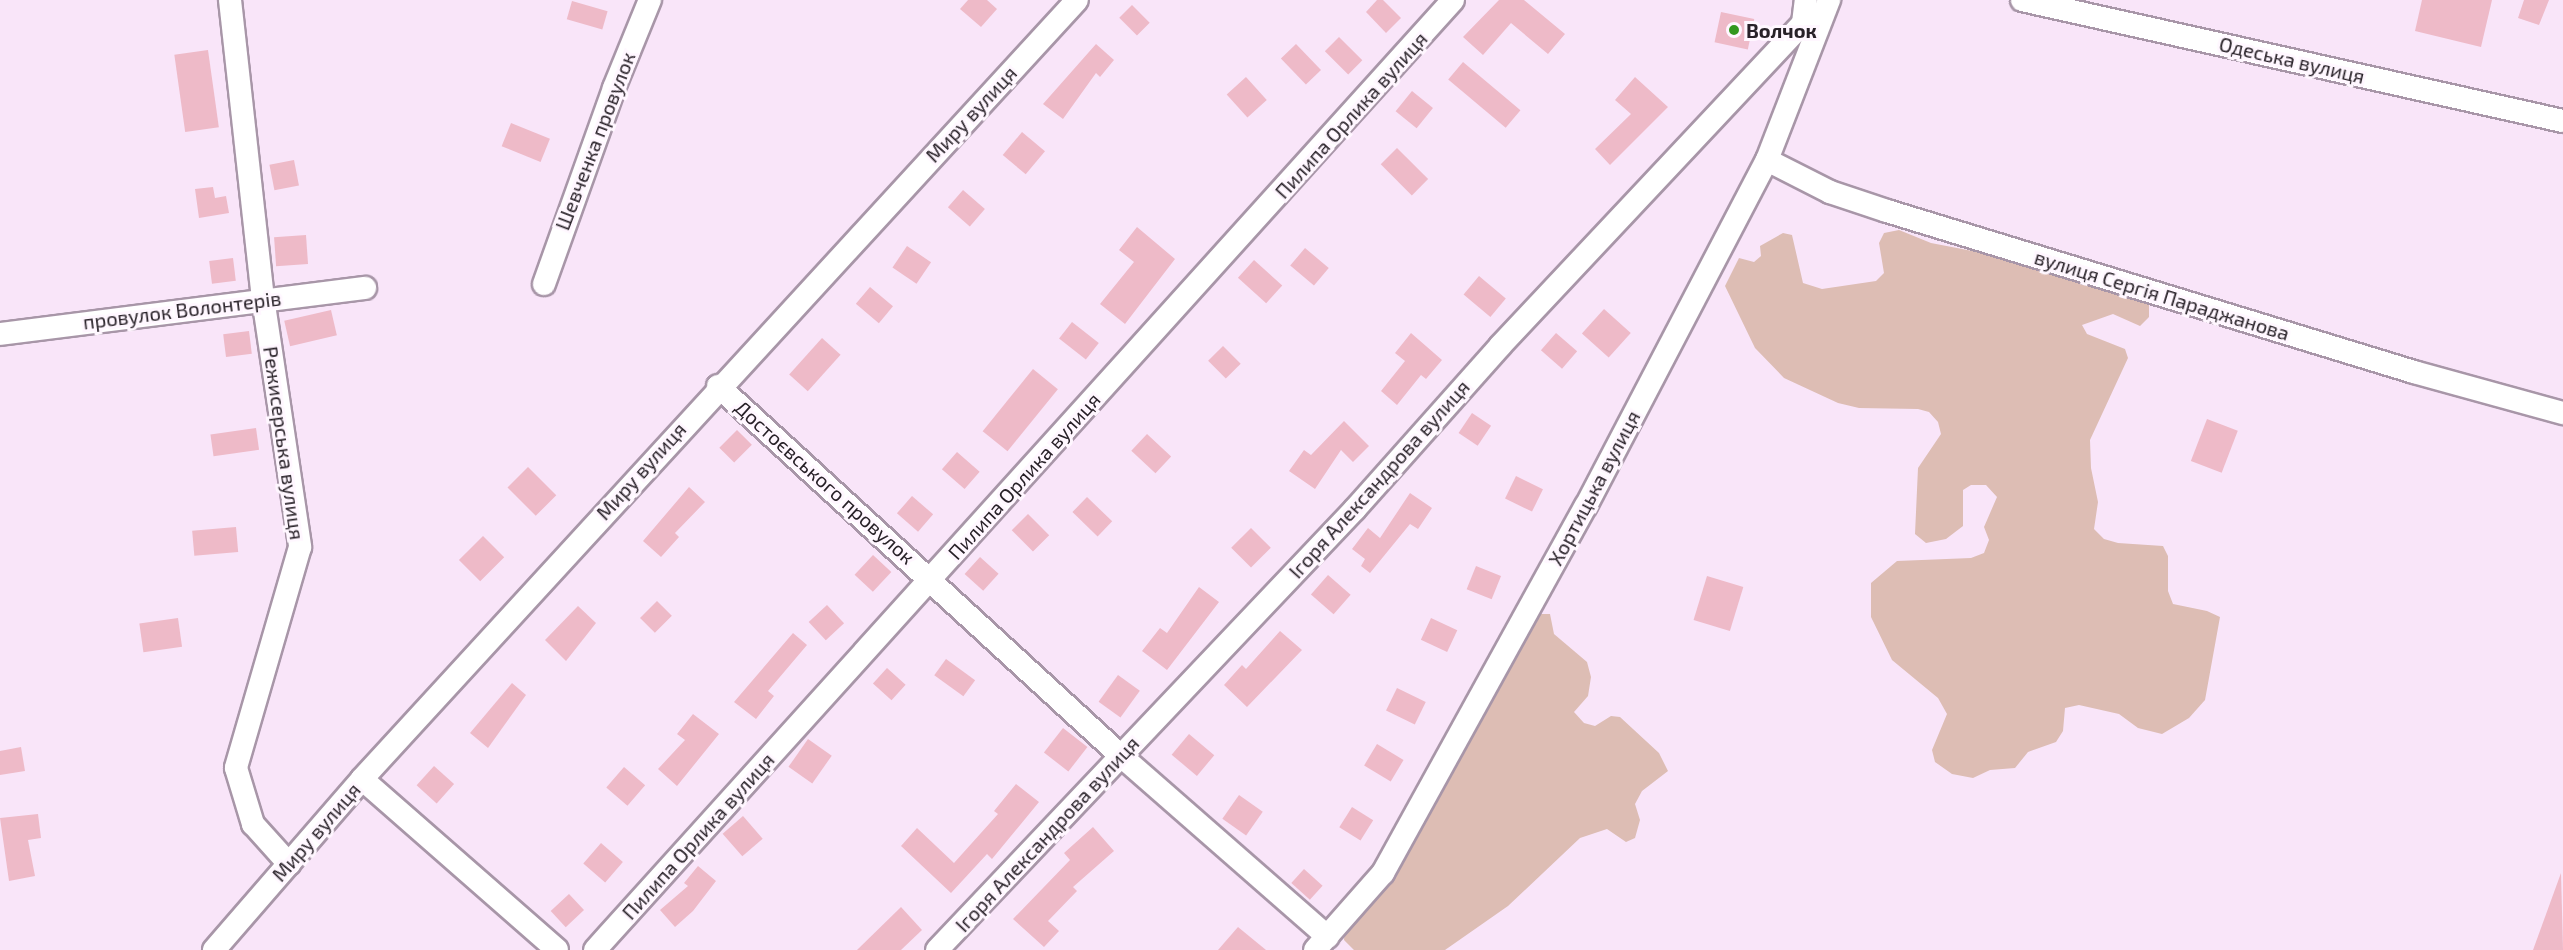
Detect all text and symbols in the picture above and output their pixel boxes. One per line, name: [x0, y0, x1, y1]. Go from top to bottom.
place label: Волчок: [1746, 18, 1817, 42]
marker: Волчок: [1727, 23, 1741, 37]
street label: Пилипа Орлика вулиця: [1270, 27, 1432, 203]
street label: Одеська вулиця: [2217, 32, 2367, 88]
street label: Шевченка провулок: [550, 49, 640, 233]
street label: Миру вулиця: [920, 61, 1022, 167]
street label: вулиця Сергія Параджанова: [2032, 245, 2292, 345]
street label: провулок Волонтерів: [82, 286, 282, 334]
street label: Режисерська вулиця: [259, 345, 309, 541]
street label: Ігоря Александрова вулиця: [1284, 375, 1474, 583]
street label: Пилипа Орлика вулиця: [943, 388, 1105, 564]
street label: Достоєвського провулок: [730, 395, 920, 569]
street label: Хортицька вулиця: [1543, 407, 1645, 569]
street label: Миру вулиця: [591, 417, 691, 525]
street label: Ігоря Александрова вулиця: [950, 731, 1144, 937]
street label: Пилипа Орлика вулиця: [617, 748, 779, 924]
street label: Миру вулиця: [267, 778, 365, 886]

